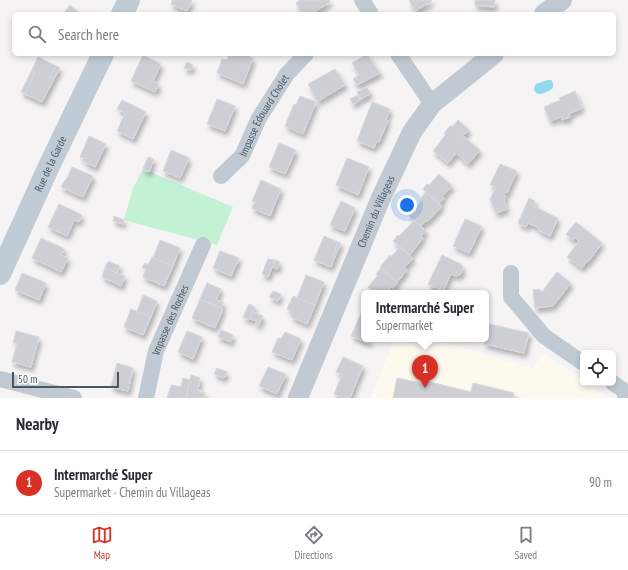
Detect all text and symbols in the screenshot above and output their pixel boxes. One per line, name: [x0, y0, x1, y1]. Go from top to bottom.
search box: [12, 12, 616, 56]
icon: search: [26, 23, 48, 45]
text: Search here: [58, 25, 119, 44]
street label: Impasse Edouard Cholet: [236, 72, 292, 159]
street label: Rue de la Garde: [31, 133, 70, 194]
street label: Chemin du Villageas: [354, 173, 398, 250]
your location: [397, 195, 417, 215]
street label: Impasse des Roches: [148, 282, 192, 356]
popup: [361, 290, 489, 342]
text: Intermarché Super: [376, 298, 474, 317]
text: Supermarket: [376, 317, 433, 334]
map controls: [580, 350, 616, 386]
button: locate: [580, 350, 616, 386]
pin: 1: [412, 355, 438, 388]
scale bar: [12, 370, 119, 389]
text: 50 m: [18, 372, 37, 386]
text: Nearby: [16, 413, 59, 435]
text: Intermarché Super: [54, 465, 152, 484]
text: 1: [26, 474, 32, 491]
text: 90 m: [589, 474, 612, 491]
text: Supermarket · Chemin du Villageas: [54, 484, 210, 501]
tab: Map: [91, 524, 113, 562]
tab: Directions: [295, 524, 333, 562]
tab: Saved: [514, 524, 537, 562]

